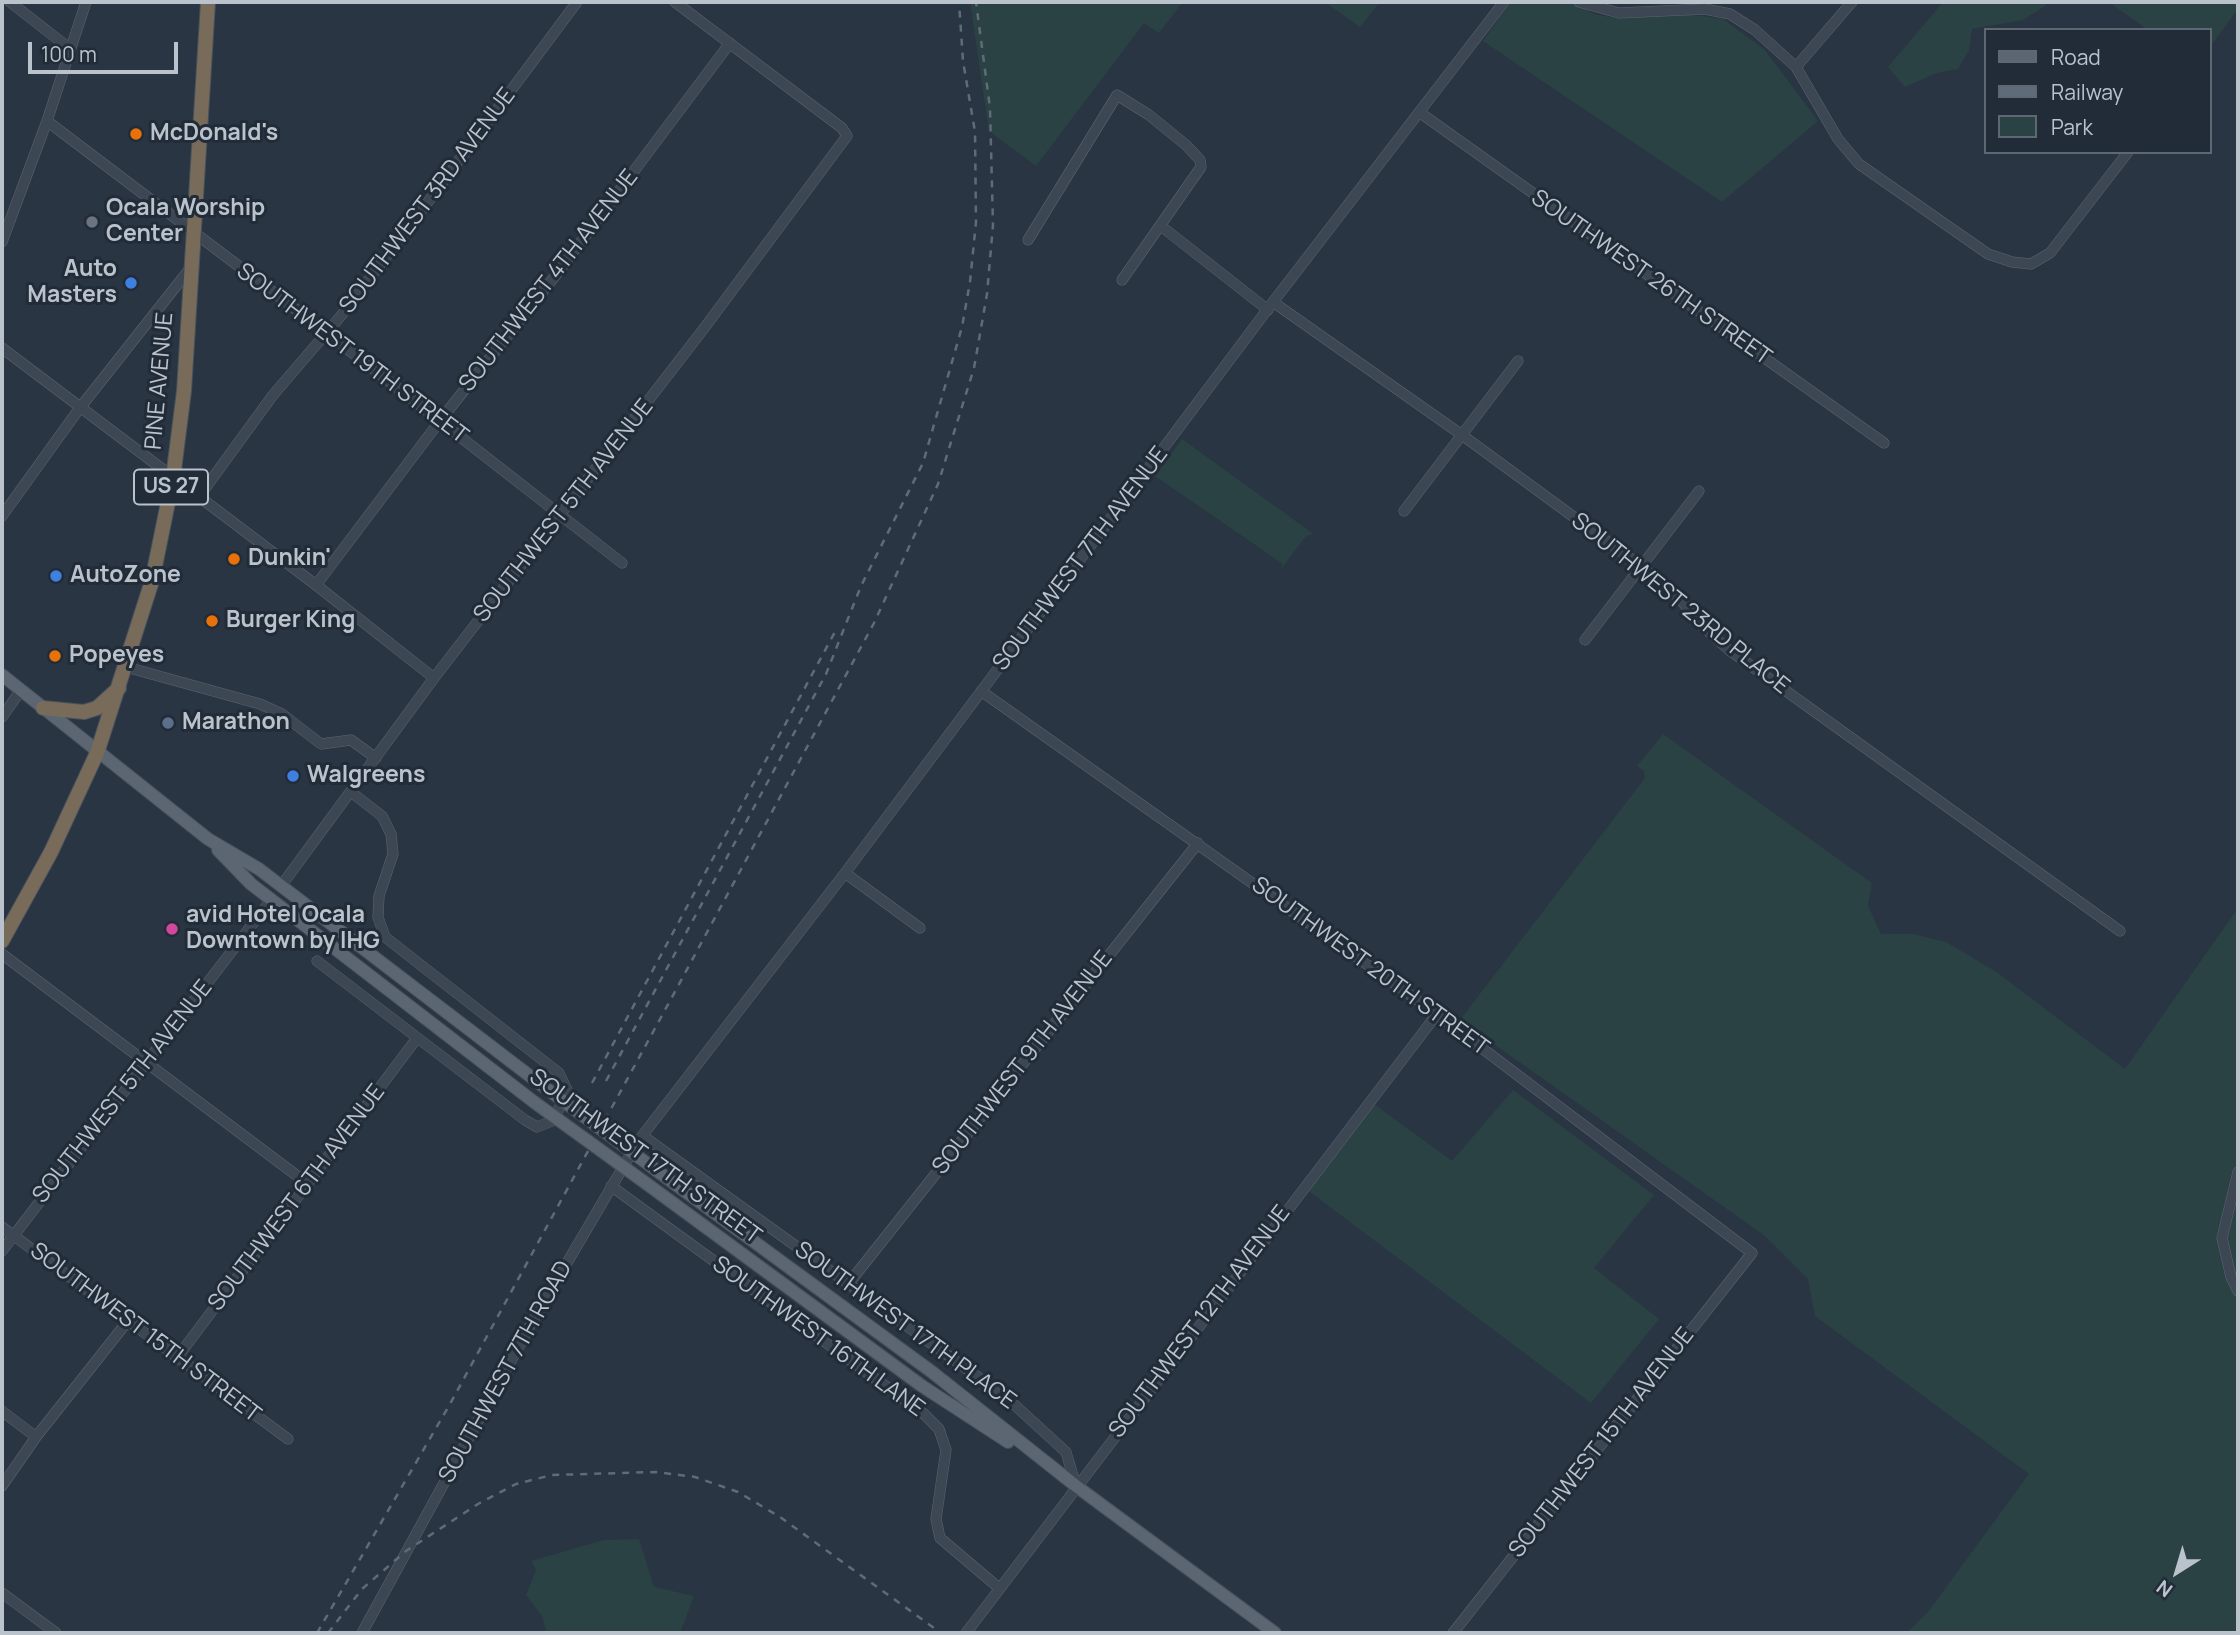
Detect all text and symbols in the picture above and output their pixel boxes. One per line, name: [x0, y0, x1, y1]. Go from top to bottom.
scale bar: [32, 28, 182, 72]
legend: [1984, 28, 2212, 154]
text: 100 m: [41, 40, 97, 68]
text: Road: [2051, 43, 2101, 71]
text: Railway: [2051, 78, 2123, 106]
street label: SOUTHWEST 3RD AVENUE: [334, 83, 522, 319]
text: Park: [2051, 113, 2093, 141]
place label: McDonald's: [150, 120, 278, 148]
marker: McDonald's: [128, 126, 144, 142]
street label: SOUTHWEST 4TH AVENUE: [454, 164, 644, 398]
street label: SOUTHWEST 26TH STREET: [1526, 184, 1776, 372]
place label: Ocala Worship Center: [106, 195, 265, 249]
marker: Ocala Worship Center: [84, 214, 100, 230]
place label: Auto Masters: [27, 256, 117, 310]
street label: SOUTHWEST 19TH STREET: [231, 258, 473, 450]
marker: Auto Masters: [123, 275, 139, 291]
street label: PINE AVENUE: [140, 311, 180, 451]
street label: SOUTHWEST 5TH AVENUE: [468, 394, 660, 628]
street label: SOUTHWEST 7TH AVENUE: [988, 441, 1174, 677]
road number: US 27: [134, 470, 208, 504]
street label: SOUTHWEST 23RD PLACE: [1565, 507, 1795, 701]
place label: Dunkin': [248, 545, 331, 573]
marker: Dunkin': [226, 551, 242, 567]
place label: AutoZone: [70, 562, 181, 590]
marker: AutoZone: [48, 568, 64, 584]
place label: Burger King: [226, 607, 355, 635]
marker: Burger King: [204, 613, 220, 629]
place label: Popeyes: [69, 642, 164, 670]
marker: Popeyes: [47, 648, 63, 664]
place label: Marathon: [182, 709, 290, 737]
marker: Marathon: [160, 715, 176, 731]
place label: Walgreens: [307, 762, 425, 790]
marker: Walgreens: [285, 768, 301, 784]
street label: SOUTHWEST 20TH STREET: [1246, 872, 1494, 1062]
place label: avid Hotel Ocala Downtown by IHG: [186, 902, 380, 956]
marker: avid Hotel Ocala Downtown by IHG: [164, 921, 180, 937]
street label: SOUTHWEST 9TH AVENUE: [927, 946, 1119, 1180]
street label: SOUTHWEST 5TH AVENUE: [27, 975, 219, 1209]
street label: SOUTHWEST 17TH STREET: [524, 1064, 766, 1250]
street label: SOUTHWEST 6TH AVENUE: [203, 1079, 391, 1317]
street label: SOUTHWEST 12TH AVENUE: [1104, 1200, 1296, 1444]
street label: SOUTHWEST 17TH PLACE: [789, 1236, 1021, 1416]
street label: SOUTHWEST 15TH STREET: [24, 1237, 266, 1429]
street label: SOUTHWEST 16TH LANE: [707, 1251, 929, 1423]
street label: SOUTHWEST 7TH ROAD: [434, 1256, 578, 1488]
street label: SOUTHWEST 15TH AVENUE: [1504, 1323, 1700, 1563]
north arrow: [2142, 1537, 2212, 1607]
text: N: [2151, 1574, 2178, 1603]

